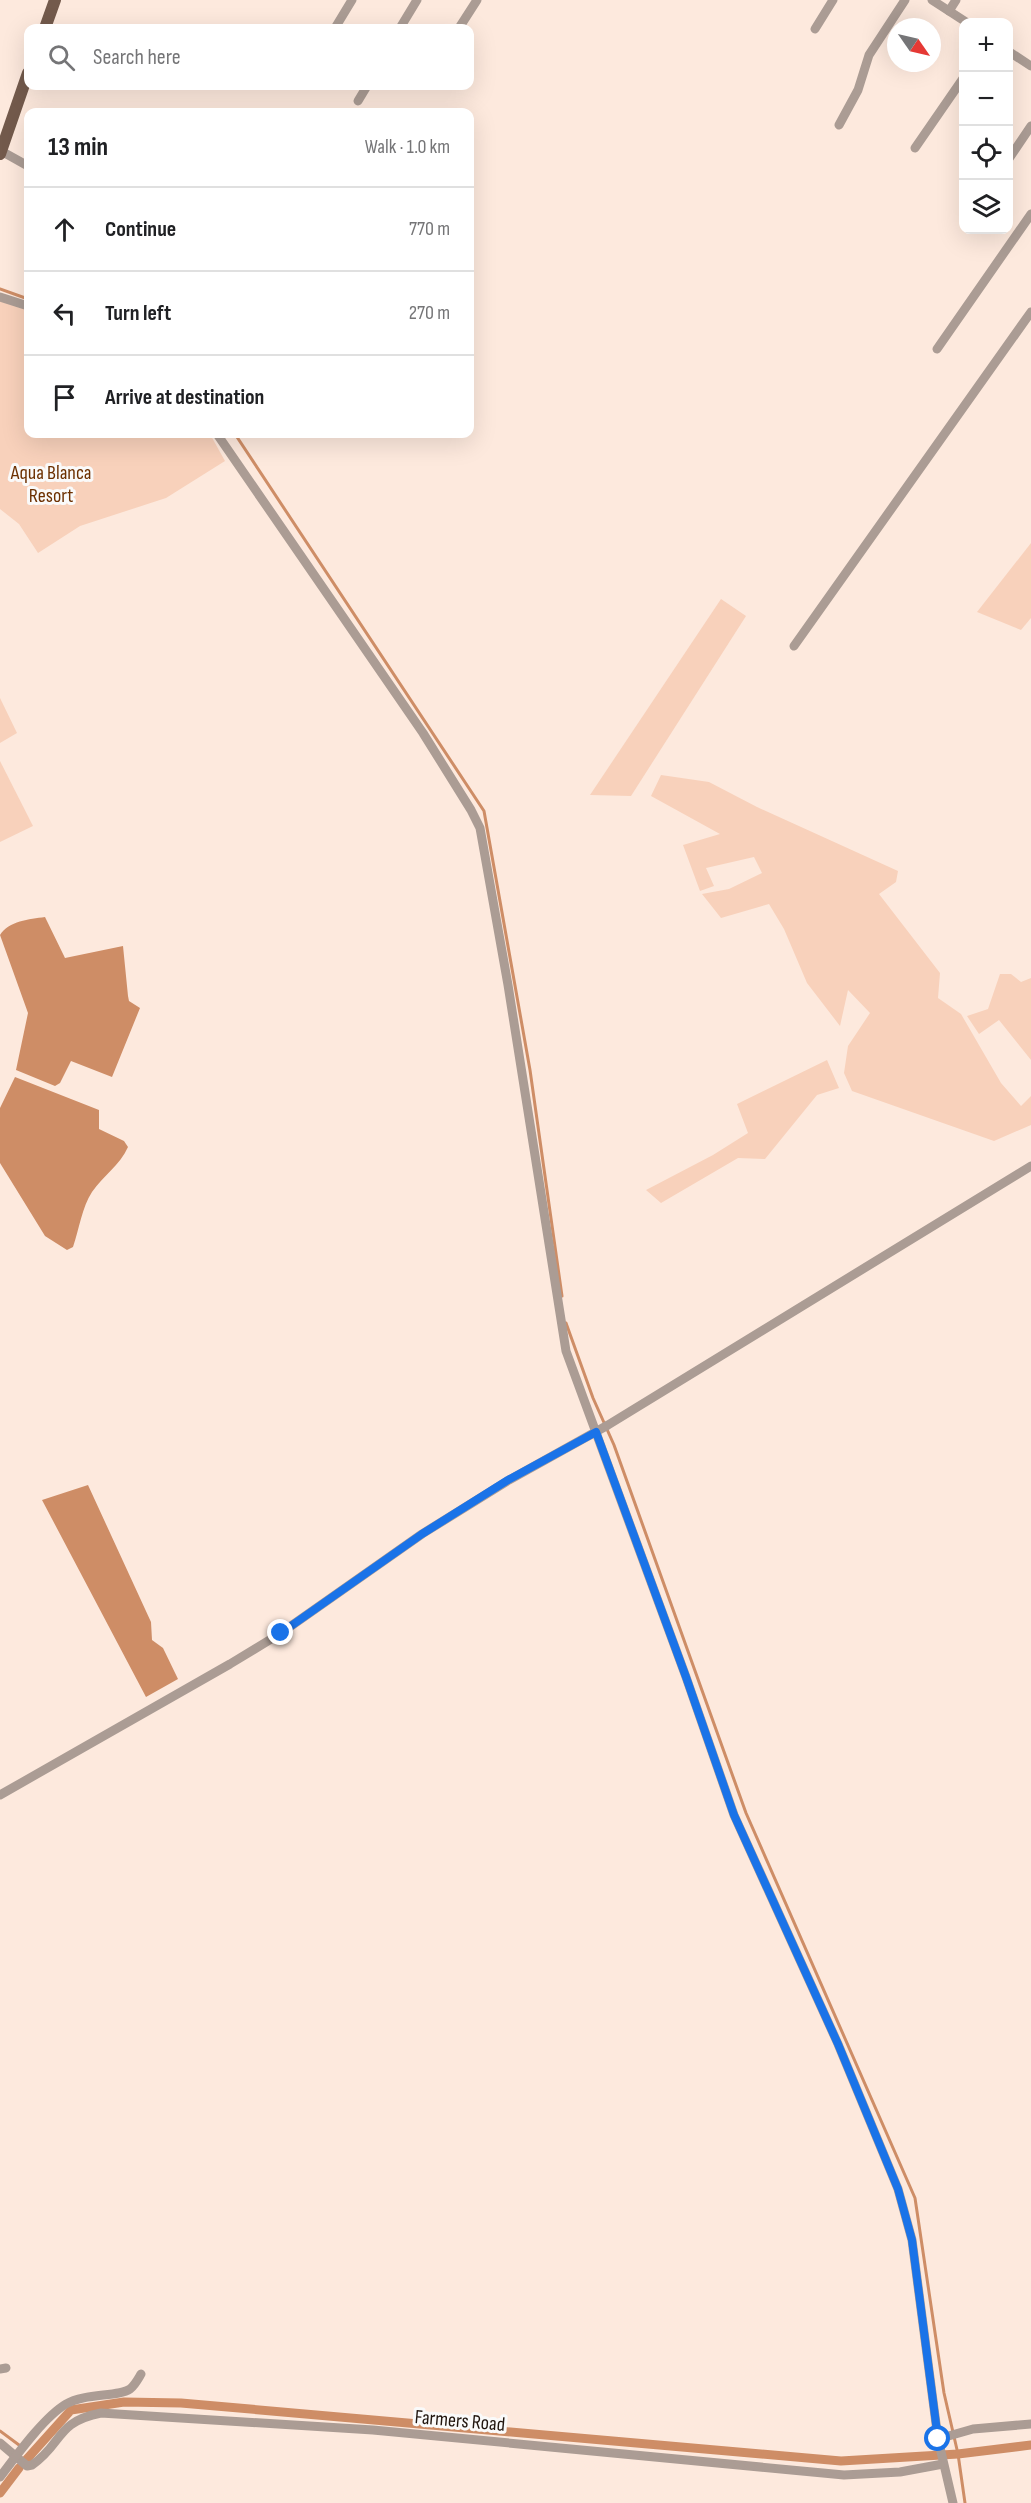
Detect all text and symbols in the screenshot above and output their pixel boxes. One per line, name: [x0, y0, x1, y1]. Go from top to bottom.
north arrow: [887, 18, 941, 72]
map controls: [959, 18, 1013, 234]
button: +: [959, 18, 1013, 72]
search box: [24, 24, 474, 90]
icon: search: [45, 41, 78, 74]
text: Search here: [93, 44, 180, 71]
button: −: [959, 72, 1013, 126]
button: locate: [959, 126, 1013, 180]
text: 13 min: [48, 132, 108, 163]
text: Walk · 1.0 km: [365, 135, 450, 159]
button: layers: [959, 180, 1013, 234]
icon: ahead: [48, 213, 81, 246]
text: Continue: [105, 216, 176, 243]
text: 770 m: [409, 217, 450, 241]
icon: left: [48, 297, 81, 330]
text: Turn left: [105, 300, 171, 327]
text: 270 m: [409, 301, 450, 325]
icon: arrive: [48, 381, 81, 414]
text: Arrive at destination: [105, 384, 264, 411]
park label: Aqua Blanca Resort: [10, 461, 91, 508]
route end: [267, 1619, 293, 1645]
street label: Farmers Road: [414, 2405, 506, 2437]
route start: [924, 2425, 950, 2451]

